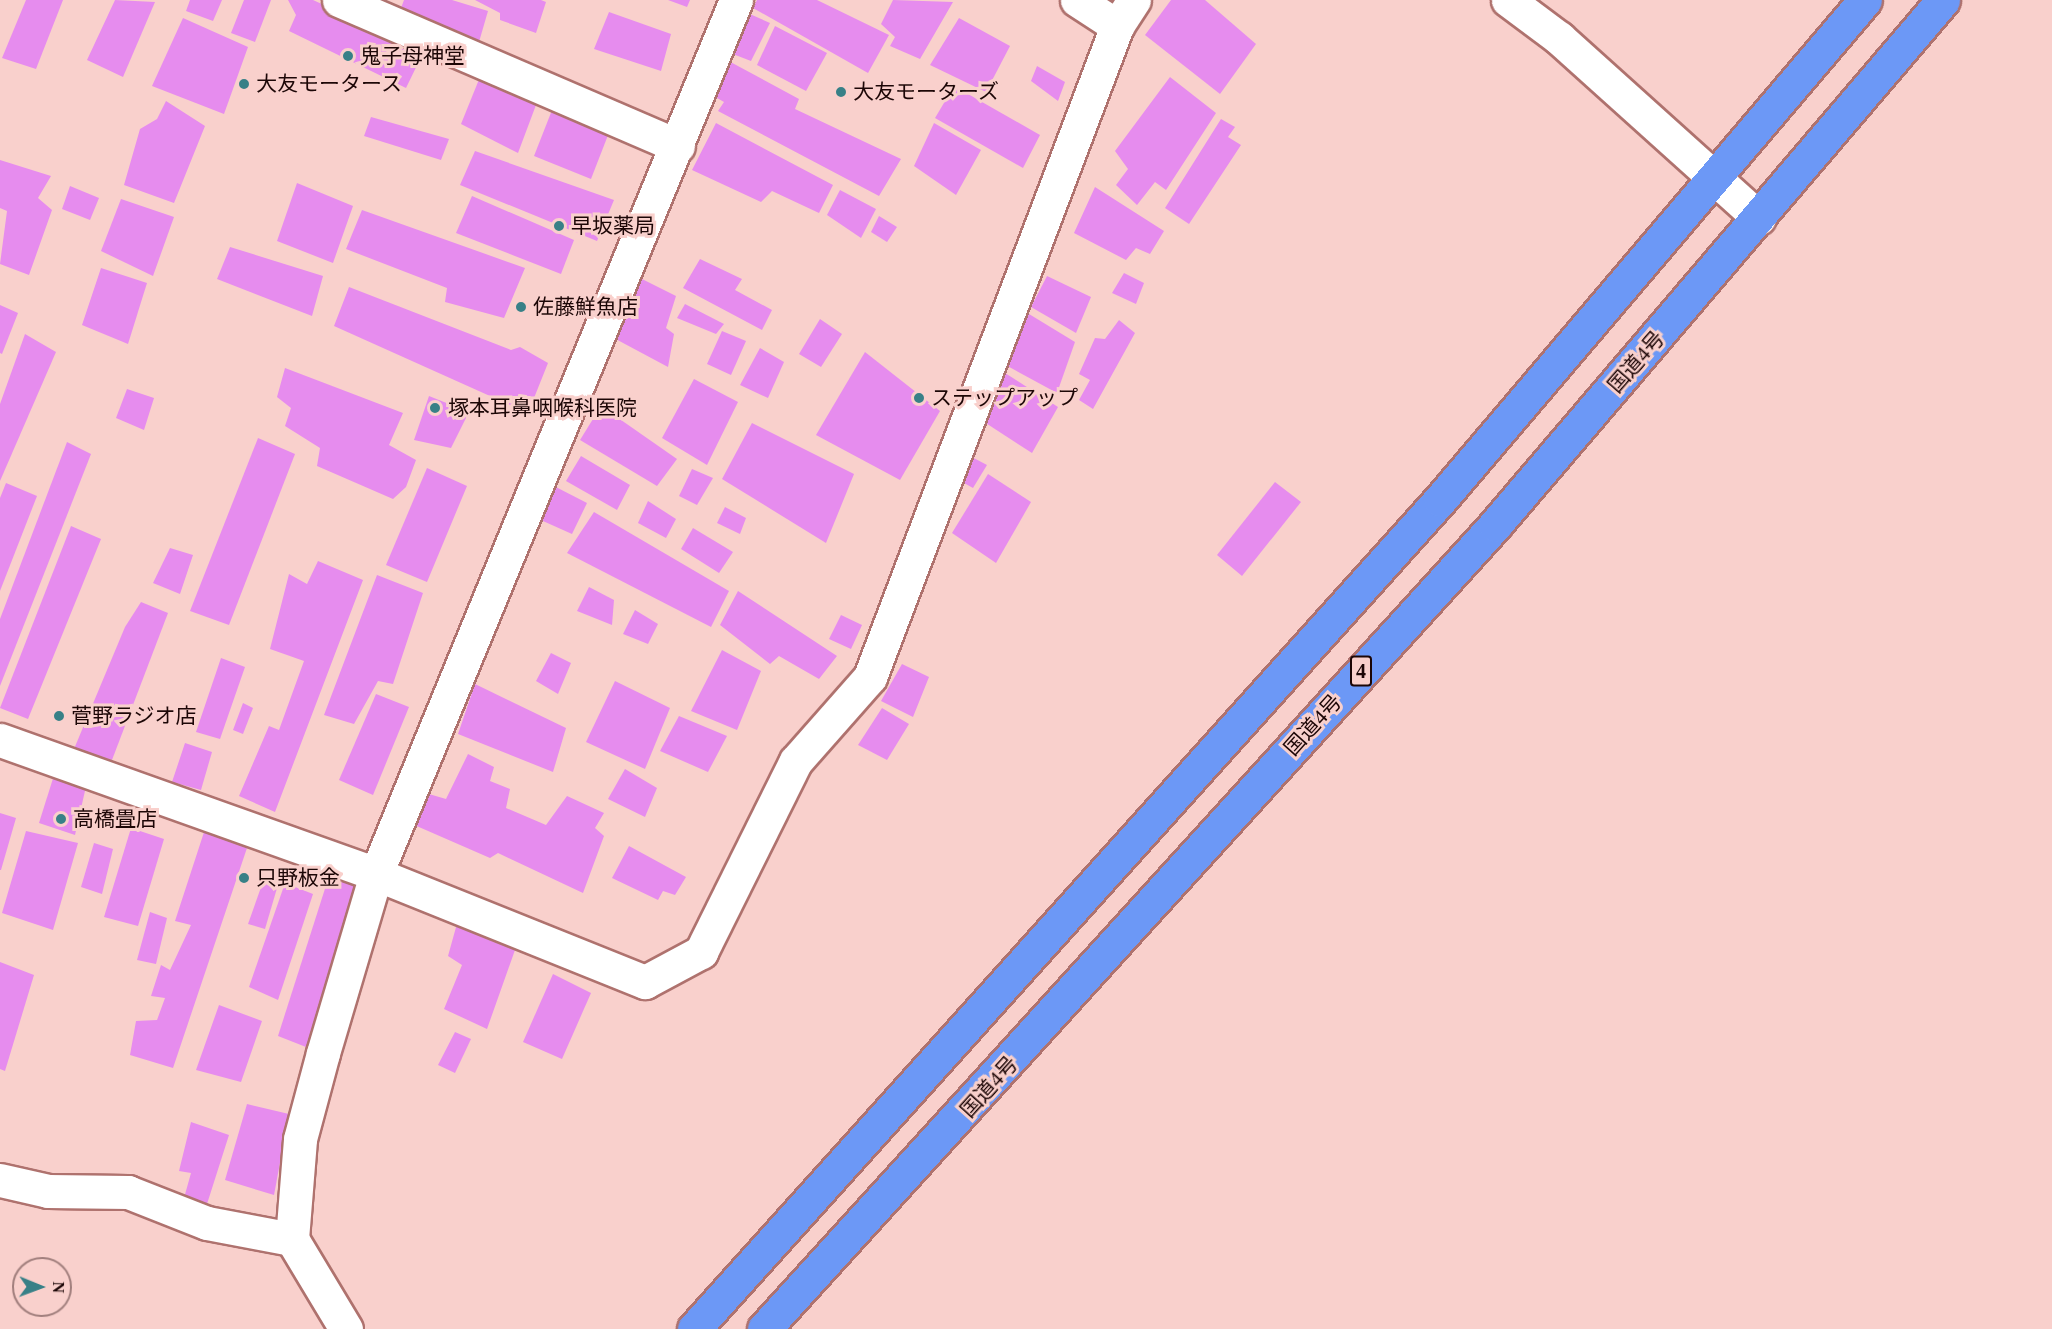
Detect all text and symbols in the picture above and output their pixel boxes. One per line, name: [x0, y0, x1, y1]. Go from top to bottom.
place label: 鬼子母神堂: [360, 43, 465, 69]
marker: 鬼子母神堂: [341, 49, 355, 63]
place label: 大友モータース: [256, 71, 403, 97]
marker: 大友モータース: [237, 77, 251, 91]
place label: 大友モーターズ: [853, 79, 1000, 105]
marker: 大友モーターズ: [834, 85, 848, 99]
place label: 早坂薬局: [571, 213, 655, 239]
marker: 早坂薬局: [552, 219, 566, 233]
place label: 佐藤鮮魚店: [533, 294, 638, 320]
marker: 佐藤鮮魚店: [514, 300, 528, 314]
street label: 国道4号: [1602, 326, 1670, 398]
place label: ステップアップ: [931, 385, 1078, 411]
marker: ステップアップ: [912, 391, 926, 405]
place label: 塚本耳鼻咽喉科医院: [448, 395, 637, 421]
marker: 塚本耳鼻咽喉科医院: [426, 399, 444, 417]
road number: 4: [1349, 654, 1373, 688]
street label: 国道4号: [1279, 689, 1347, 761]
place label: 菅野ラジオ店: [71, 703, 197, 729]
marker: 菅野ラジオ店: [52, 709, 66, 723]
place label: 高橋畳店: [73, 806, 157, 832]
marker: 高橋畳店: [54, 812, 68, 826]
place label: 只野板金: [256, 865, 340, 891]
marker: 只野板金: [237, 871, 251, 885]
street label: 国道4号: [955, 1051, 1023, 1123]
north arrow: [12, 1257, 72, 1317]
text: N: [50, 1281, 67, 1293]

